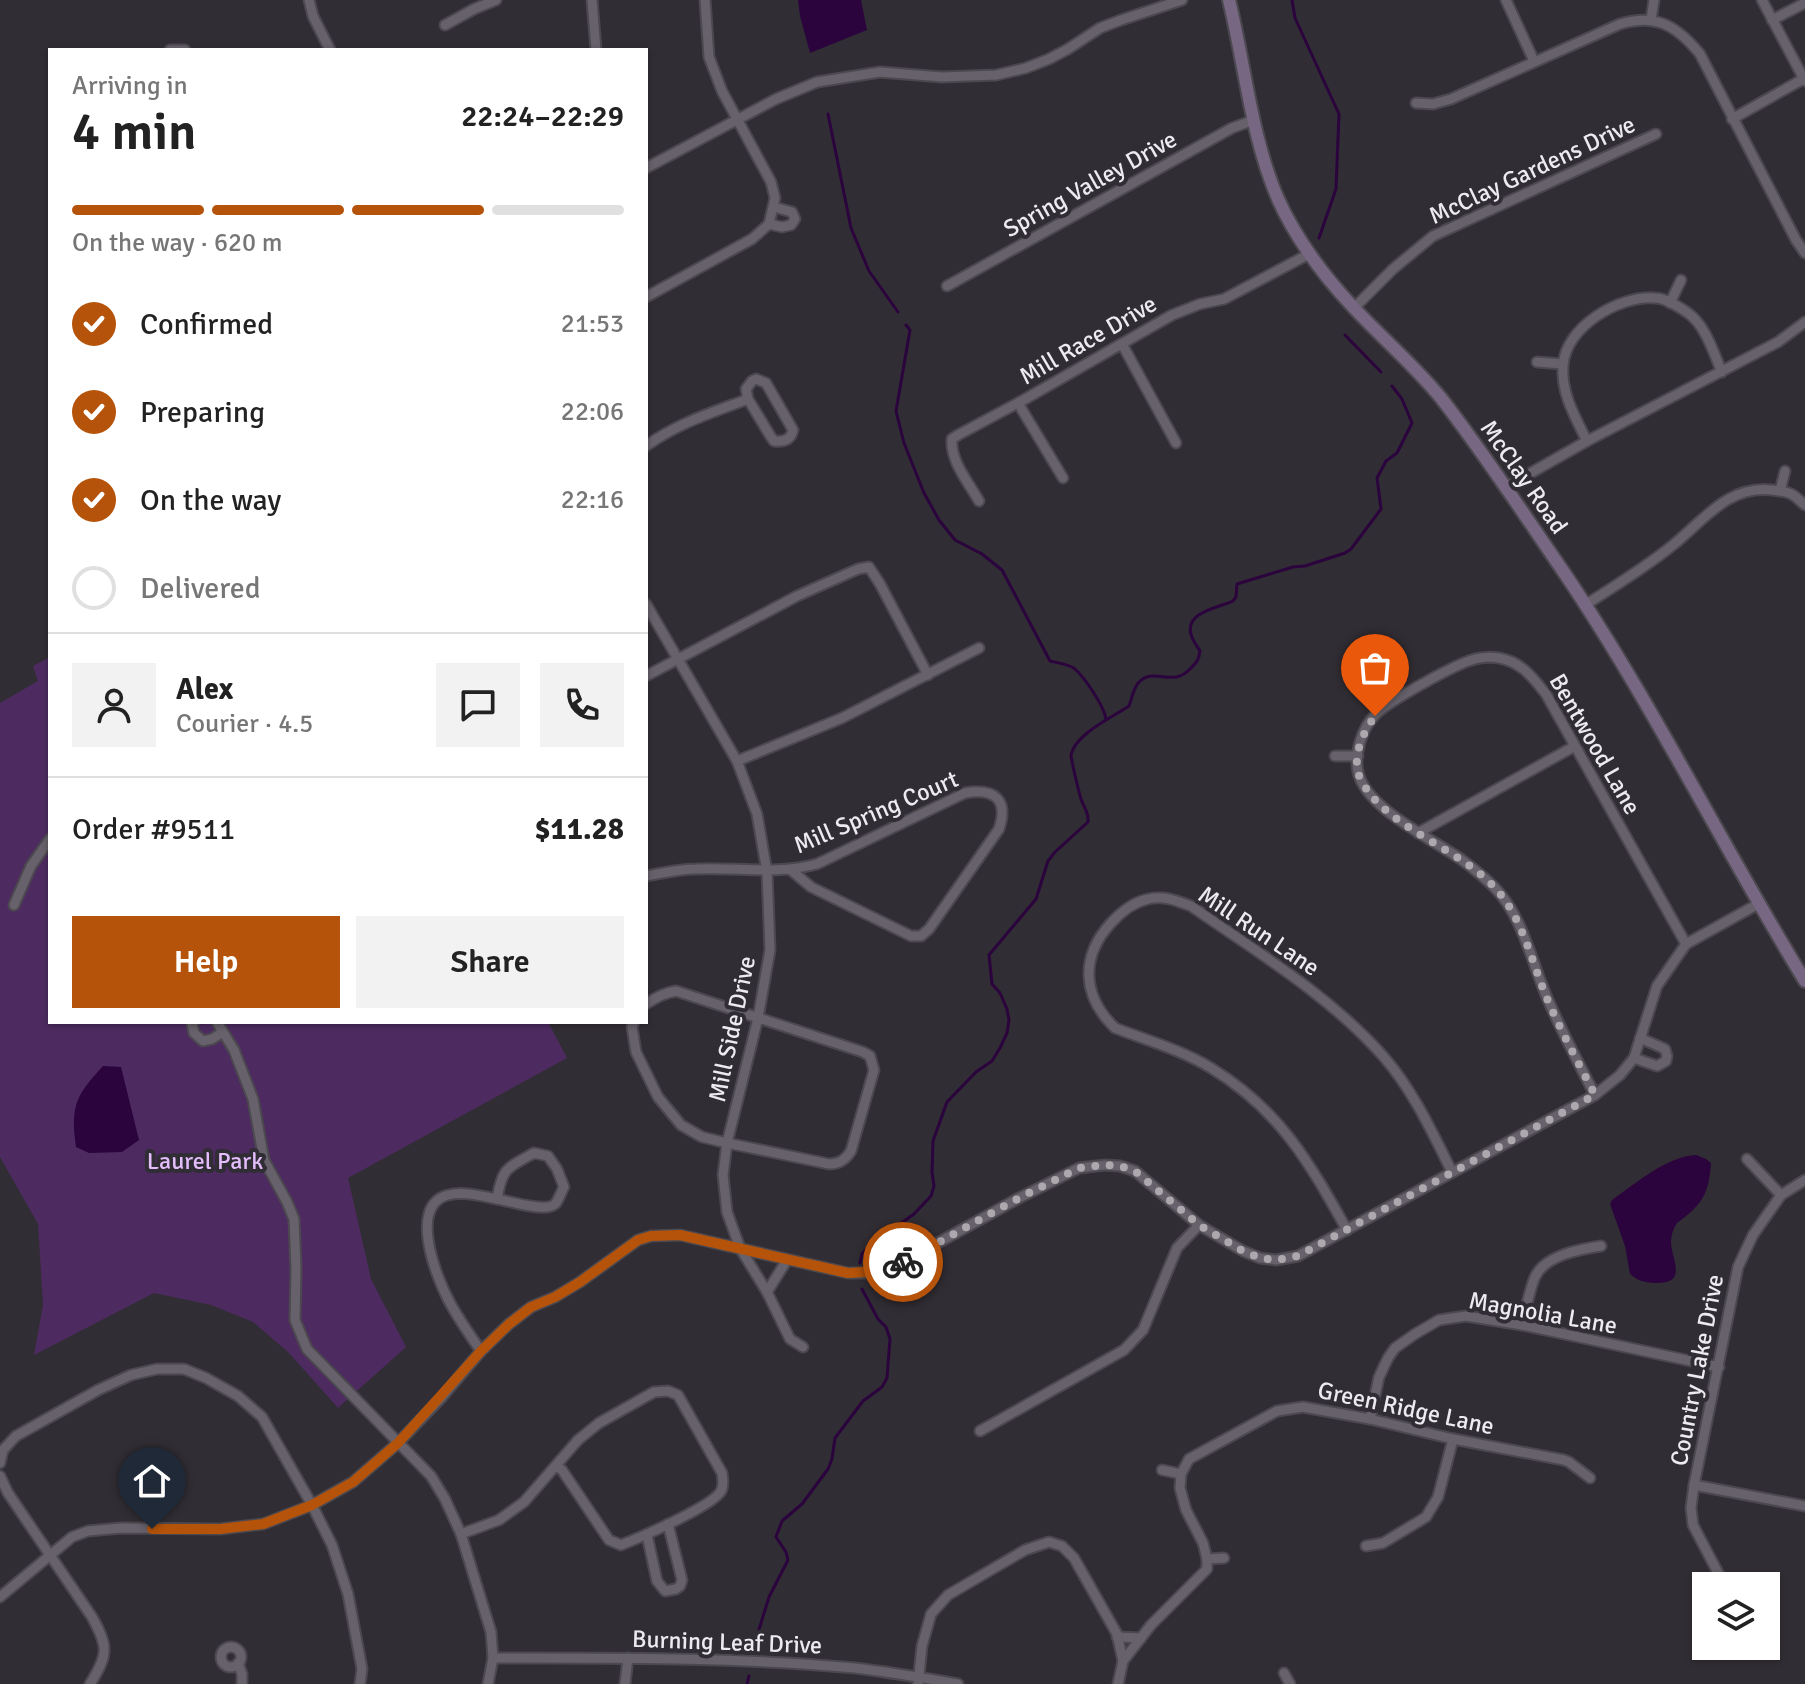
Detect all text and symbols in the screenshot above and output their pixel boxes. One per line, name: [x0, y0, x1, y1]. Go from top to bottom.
text: Arriving in: [72, 70, 188, 102]
text: 22:24–22:29: [461, 98, 624, 135]
text: 4 min: [72, 100, 197, 164]
street label: McClay Gardens Drive: [1424, 109, 1640, 231]
street label: Spring Valley Drive: [998, 124, 1182, 244]
text: On the way · 620 m: [72, 227, 282, 259]
street label: Mill Race Drive: [1014, 289, 1162, 391]
icon: check: [72, 302, 116, 346]
text: Confirmed: [140, 306, 273, 343]
text: 21:53: [561, 308, 624, 340]
icon: check: [72, 390, 116, 434]
text: Preparing: [140, 394, 265, 431]
text: 22:06: [561, 396, 624, 428]
street label: McClay Road: [1474, 414, 1574, 540]
icon: check: [72, 478, 116, 522]
text: On the way: [140, 482, 281, 519]
text: 22:16: [561, 484, 624, 516]
text: Delivered: [140, 570, 261, 607]
pin: [1341, 634, 1409, 716]
icon: bag: [1353, 646, 1397, 690]
button: person: [72, 663, 156, 747]
button: chat: [436, 663, 520, 747]
button: phone: [540, 663, 624, 747]
street label: Bentwood Lane: [1543, 668, 1647, 820]
text: Alex: [176, 671, 233, 708]
text: Courier · 4.5: [176, 708, 313, 740]
street label: Mill Spring Court: [789, 764, 963, 860]
text: Order #9511: [72, 811, 235, 848]
text: $11.28: [534, 811, 624, 848]
street label: Mill Run Lane: [1193, 879, 1325, 983]
button: Help: [72, 916, 340, 1008]
button: Share: [356, 916, 624, 1008]
street label: Mill Side Drive: [702, 953, 762, 1105]
park label: Laurel Park: [147, 1146, 263, 1176]
courier: [863, 1222, 943, 1302]
icon: bike: [881, 1240, 925, 1284]
street label: Country Lake Drive: [1664, 1272, 1730, 1468]
street label: Magnolia Lane: [1466, 1285, 1620, 1341]
street label: Green Ridge Lane: [1315, 1375, 1497, 1441]
pin: [118, 1447, 186, 1529]
icon: home: [130, 1459, 174, 1503]
map controls: [1692, 1572, 1780, 1660]
button: layers: [1692, 1572, 1780, 1660]
street label: Burning Leaf Drive: [631, 1624, 823, 1660]

